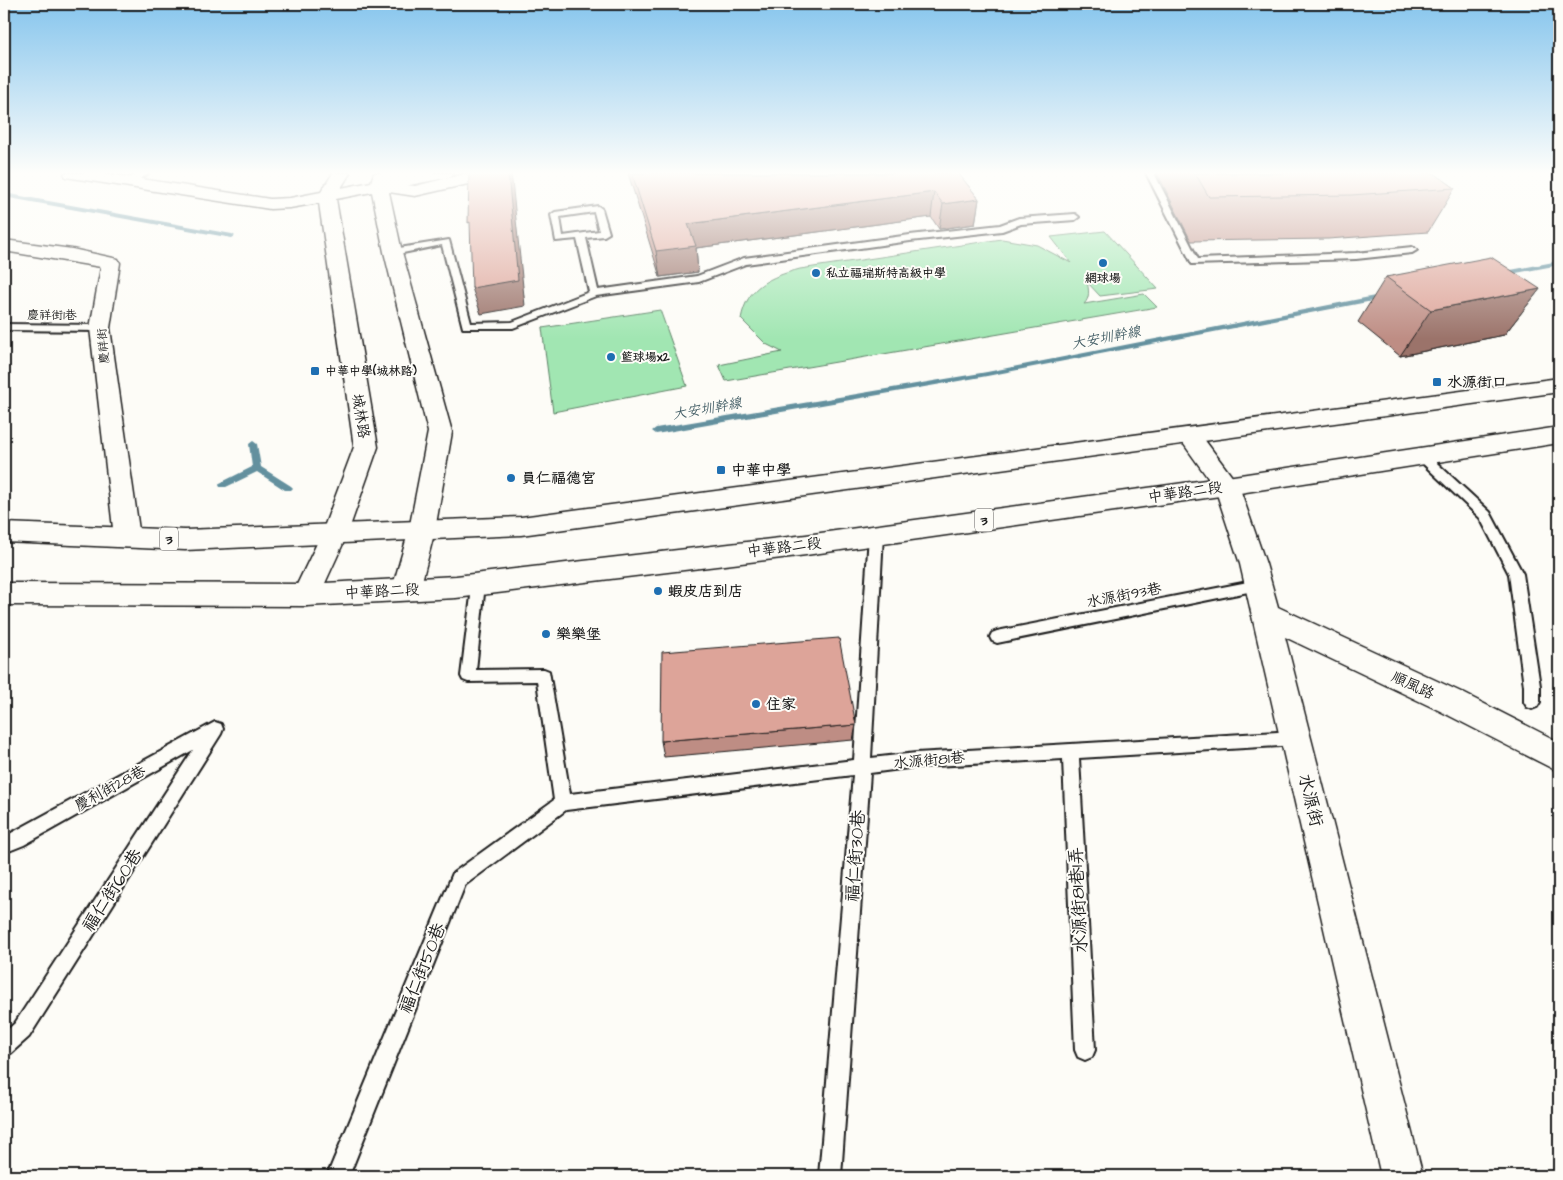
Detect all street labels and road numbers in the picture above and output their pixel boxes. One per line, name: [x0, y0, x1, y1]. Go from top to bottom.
street label: 慶祥街1巷: [27, 307, 77, 324]
street label: 慶祥街: [93, 327, 114, 365]
street label: 城林路: [347, 392, 374, 440]
street label: 中華路二段: [1146, 477, 1224, 508]
road number: 3: [975, 508, 993, 532]
road number: 3: [160, 528, 178, 550]
street label: 中華路二段: [746, 533, 823, 562]
street label: 水源街93巷: [1085, 578, 1163, 613]
street label: 中華路二段: [344, 579, 420, 604]
street label: 順風路: [1388, 666, 1438, 704]
street label: 水源街81巷: [892, 747, 966, 774]
street label: 慶利街28巷: [71, 760, 150, 817]
street label: 水源街: [1292, 771, 1329, 829]
street label: 福仁街30巷: [840, 809, 871, 903]
street label: 福仁街60巷: [76, 844, 149, 937]
street label: 水源街81巷1弄: [1063, 846, 1094, 954]
street label: 福仁街50巷: [393, 919, 452, 1017]

